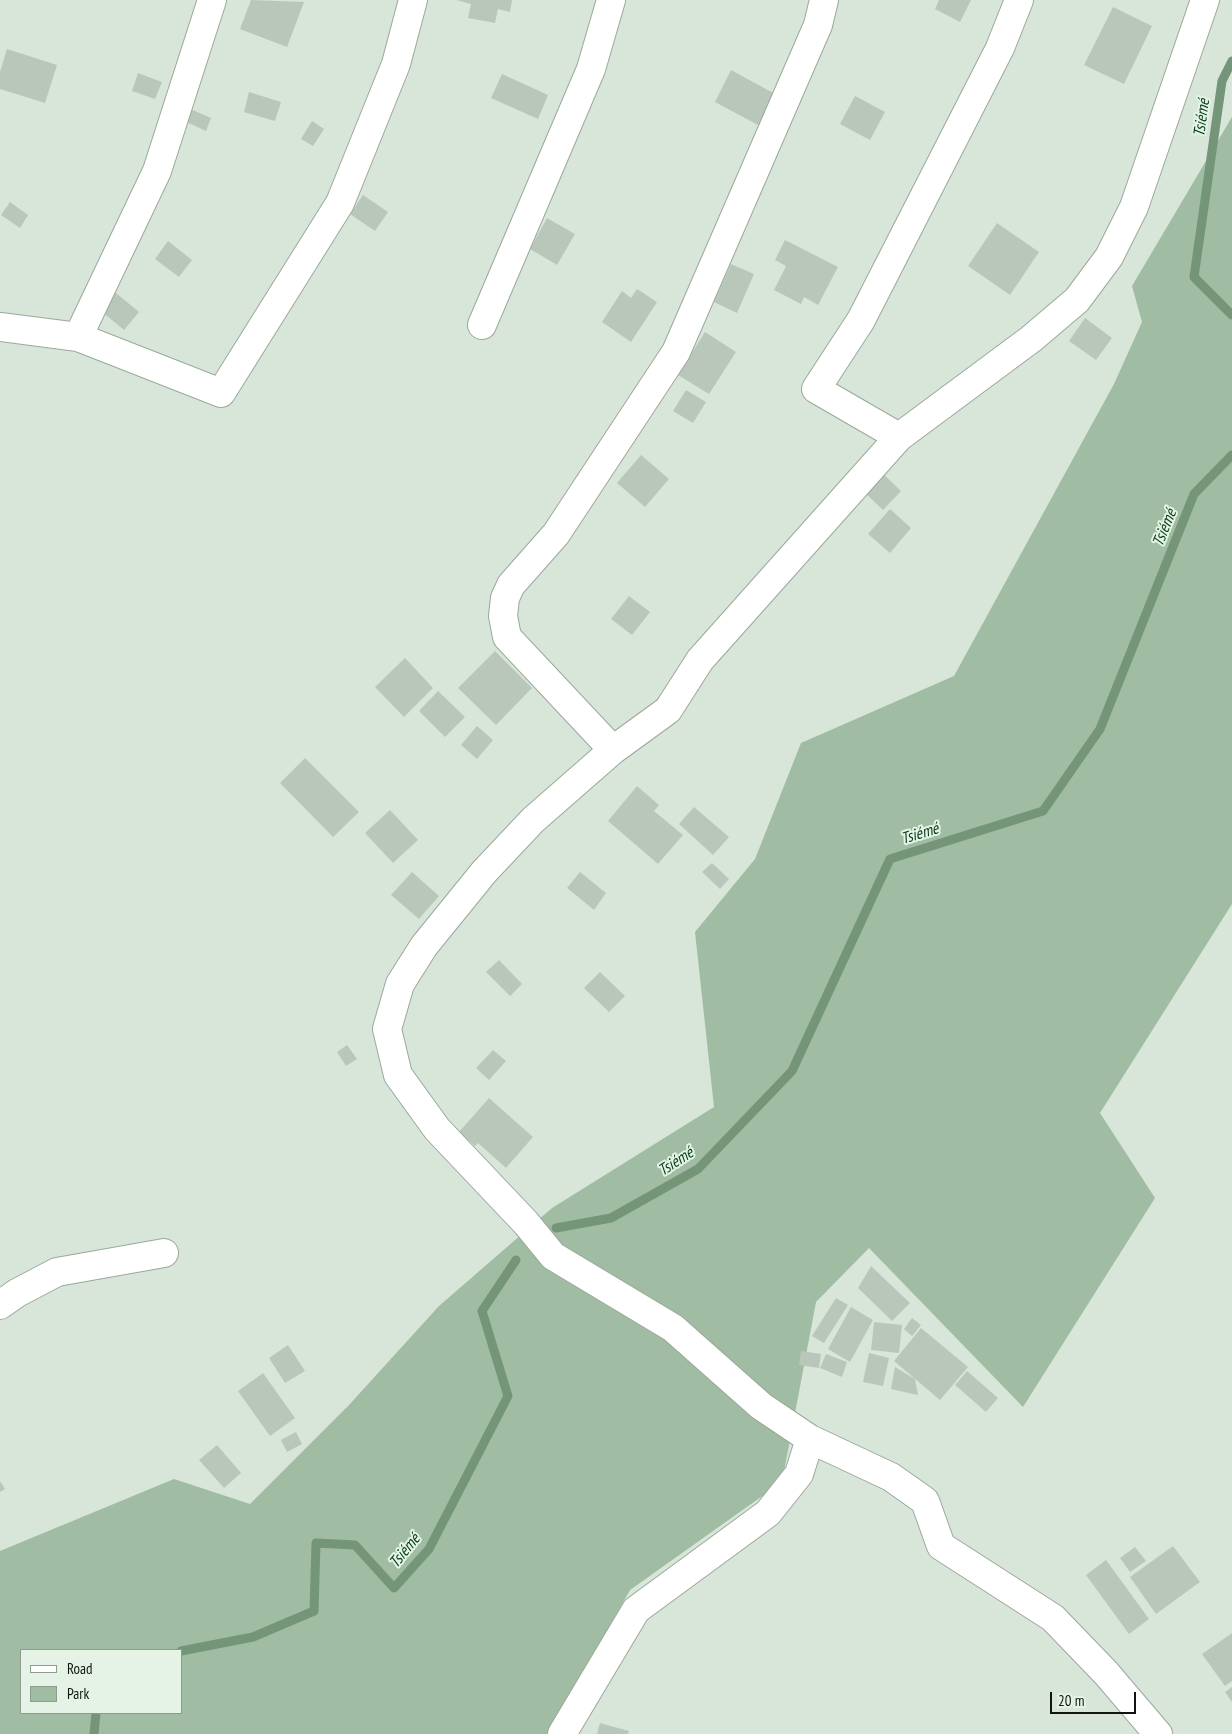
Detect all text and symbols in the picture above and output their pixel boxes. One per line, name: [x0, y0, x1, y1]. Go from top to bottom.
water label: Tsiémé: [1190, 98, 1214, 138]
water label: Tsiémé: [1149, 507, 1181, 549]
water label: Tsiémé: [899, 819, 941, 849]
water label: Tsiémé: [655, 1144, 697, 1180]
water label: Tsiémé: [385, 1530, 425, 1572]
legend: [20, 1649, 182, 1714]
text: Road: [67, 1659, 93, 1678]
scale bar: [1052, 1682, 1138, 1714]
text: Park: [67, 1684, 89, 1703]
text: 20 m: [1058, 1691, 1084, 1710]

